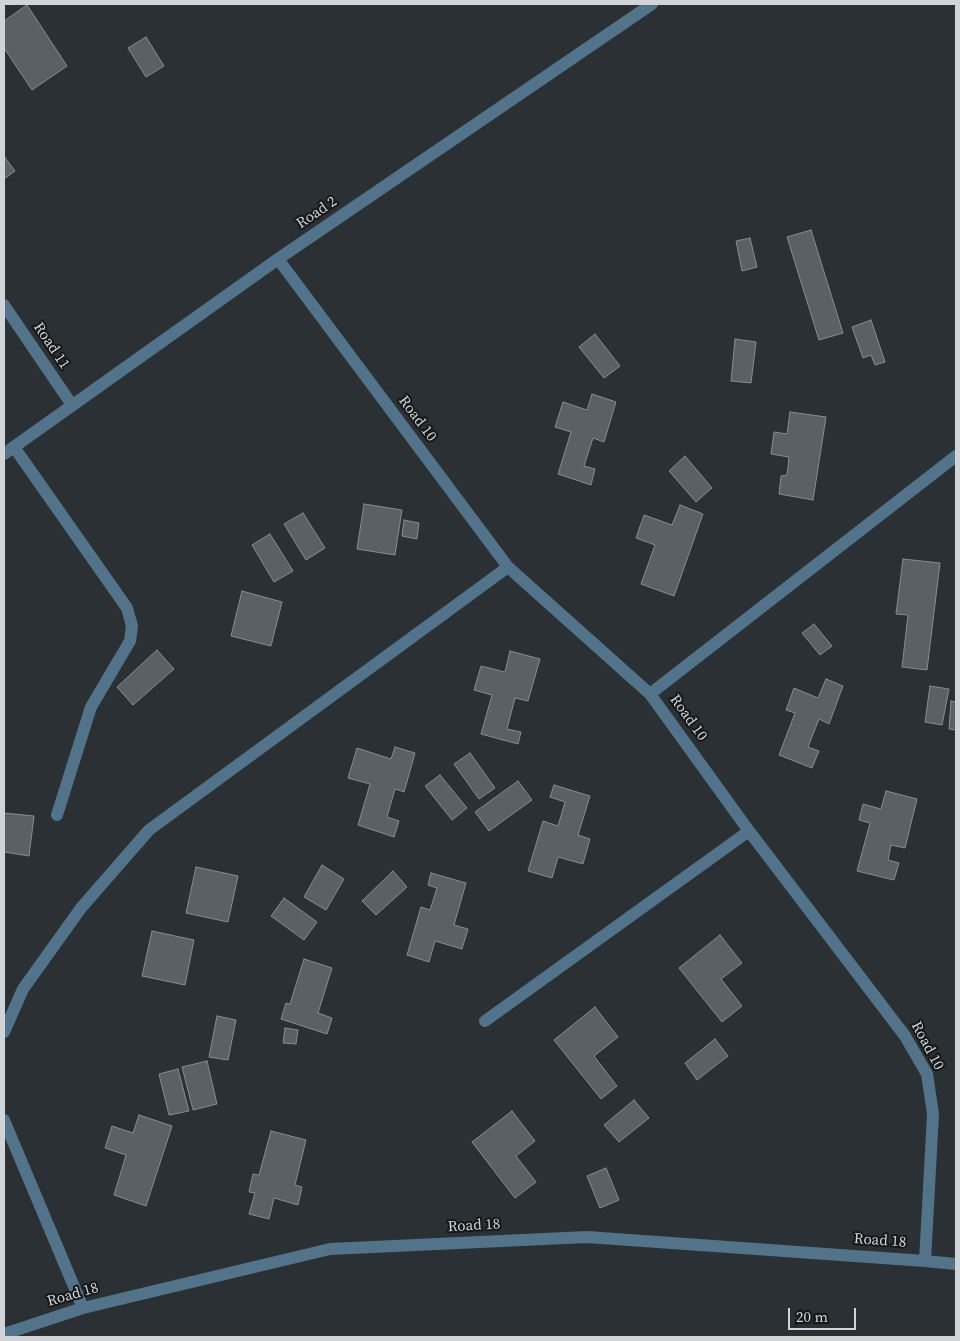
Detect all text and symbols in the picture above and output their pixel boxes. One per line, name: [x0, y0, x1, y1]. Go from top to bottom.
street label: Road 2: [293, 193, 341, 233]
street label: Road 11: [29, 319, 73, 373]
street label: Road 10: [394, 393, 440, 445]
street label: Road 10: [665, 691, 711, 745]
street label: Road 10: [907, 1019, 947, 1073]
street label: Road 18: [447, 1216, 501, 1236]
street label: Road 18: [853, 1230, 907, 1252]
street label: Road 18: [45, 1279, 101, 1311]
scale bar: [790, 1298, 858, 1330]
text: 20 m: [796, 1306, 828, 1327]

